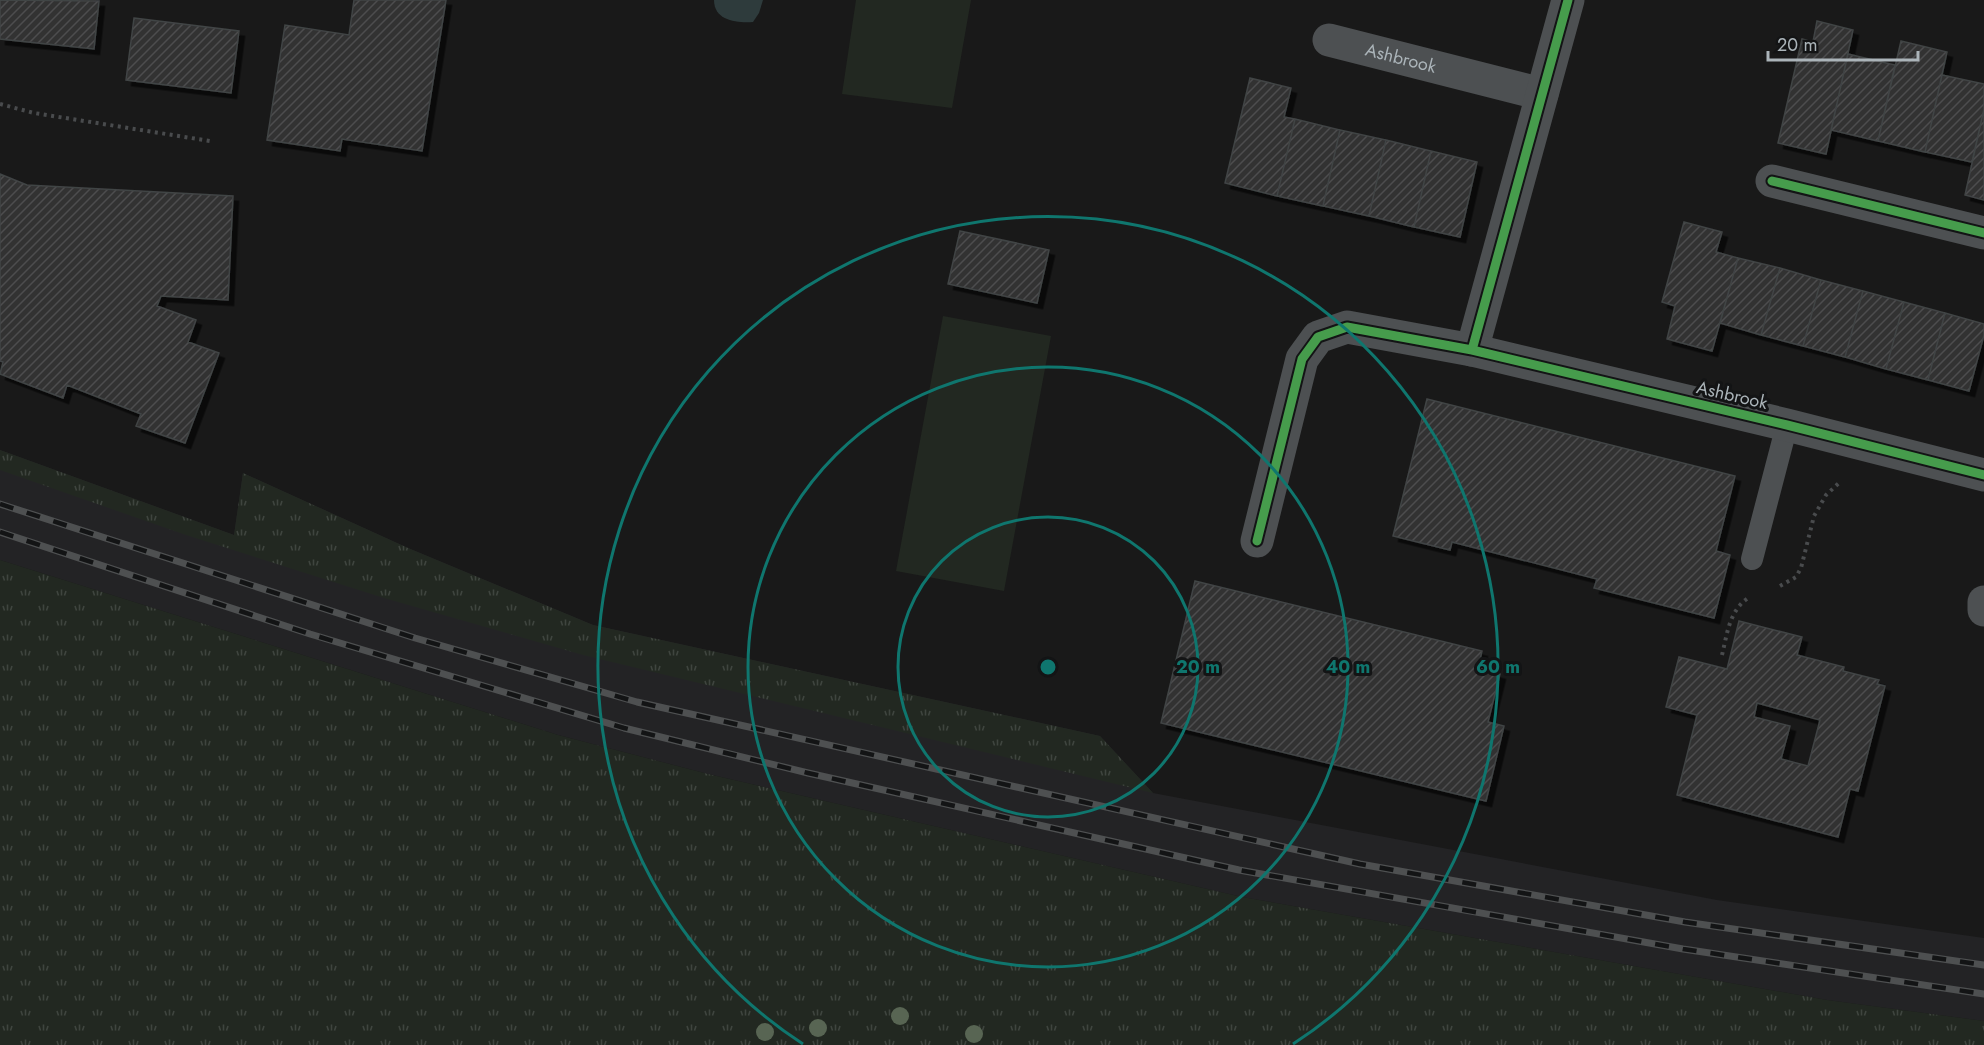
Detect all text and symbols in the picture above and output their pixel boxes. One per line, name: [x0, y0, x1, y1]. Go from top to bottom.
scale bar: [1768, 24, 1918, 62]
text: 20 m: [1777, 32, 1817, 58]
street label: Ashbrook: [1362, 37, 1439, 80]
street label: Ashbrook: [1694, 374, 1770, 416]
text: 20 m: [1176, 654, 1220, 680]
text: 40 m: [1326, 654, 1370, 680]
text: 60 m: [1476, 654, 1520, 680]
centre of rings: [1038, 657, 1058, 677]

